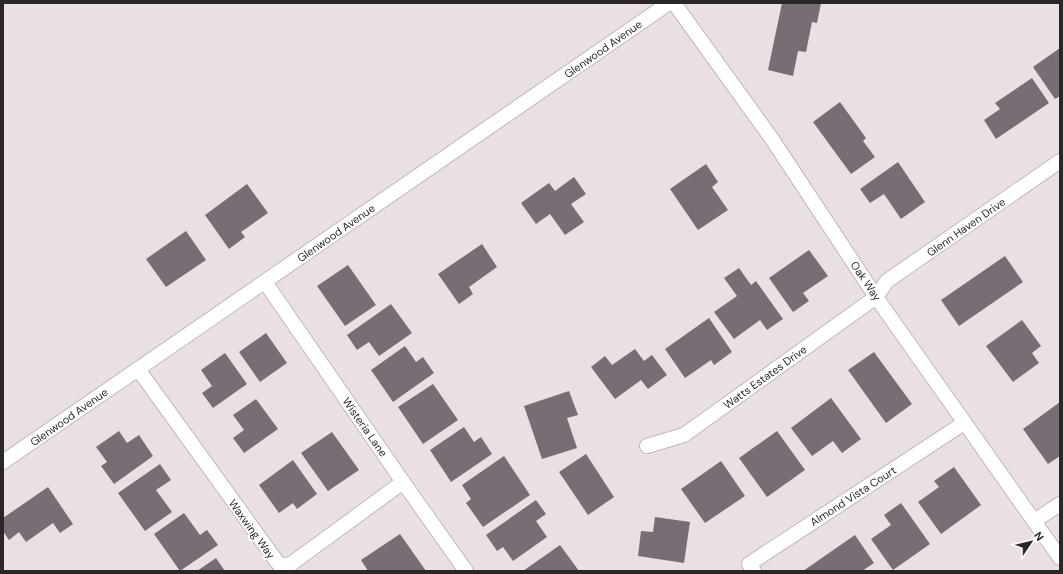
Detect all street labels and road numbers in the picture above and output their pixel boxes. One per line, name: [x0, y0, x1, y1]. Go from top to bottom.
street label: Glenwood Avenue: [561, 17, 645, 81]
street label: Glenn Haven Drive: [924, 195, 1008, 259]
street label: Glenwood Avenue: [294, 201, 378, 265]
street label: Oak Way: [848, 258, 884, 304]
street label: Watts Estates Drive: [721, 342, 809, 412]
street label: Glenwood Avenue: [27, 385, 111, 449]
street label: Wisteria Lane: [339, 395, 391, 459]
street label: Almond Vista Court: [807, 463, 899, 529]
street label: Waxwing Way: [226, 497, 278, 561]

